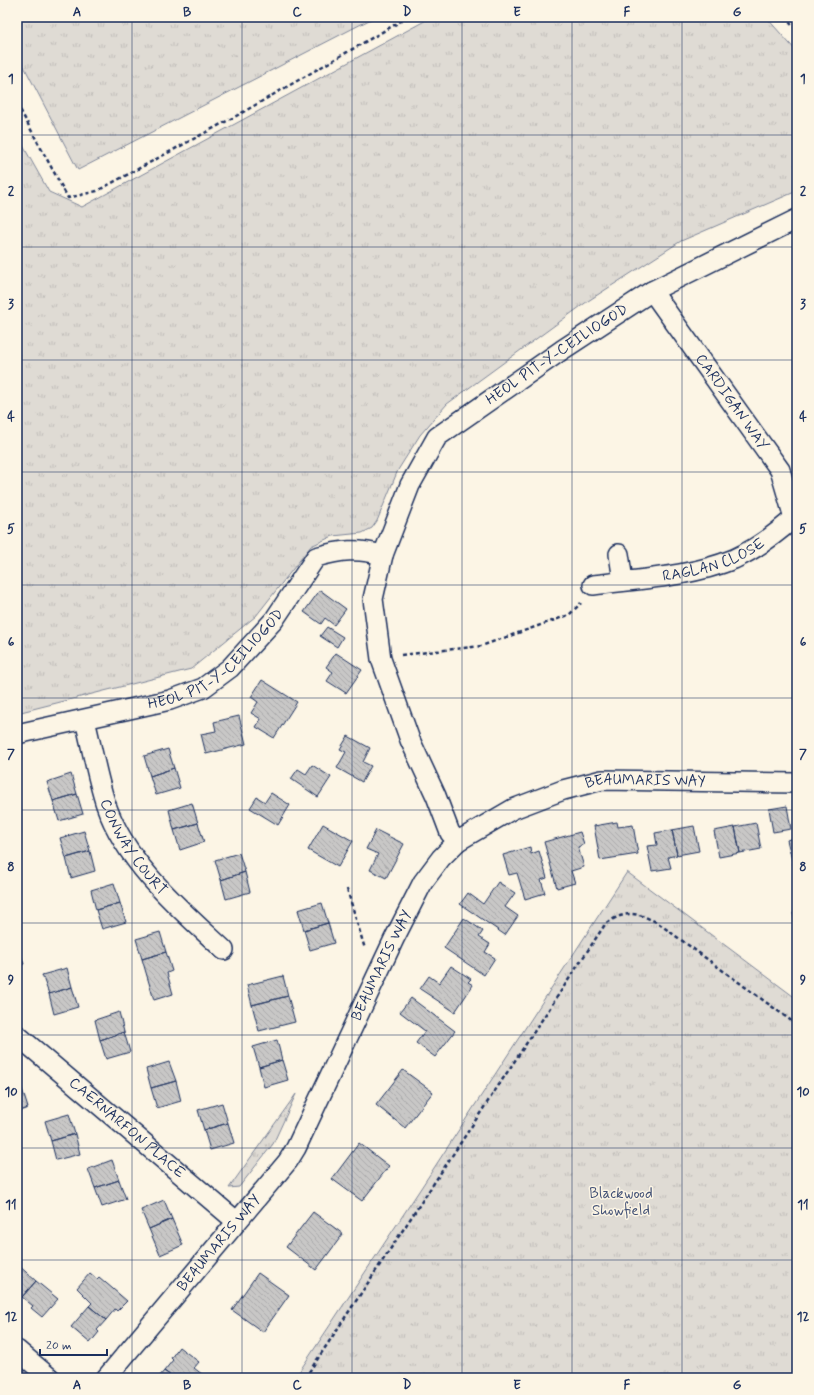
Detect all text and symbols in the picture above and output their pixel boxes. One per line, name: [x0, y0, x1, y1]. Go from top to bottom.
text: A: [73, 4, 81, 21]
text: B: [183, 4, 192, 21]
text: C: [292, 4, 302, 21]
text: D: [403, 4, 412, 21]
text: E: [513, 4, 521, 21]
text: F: [624, 4, 631, 21]
text: G: [733, 4, 742, 21]
text: 1: [8, 71, 14, 88]
text: 1: [800, 71, 806, 88]
text: 2: [8, 183, 15, 200]
text: 2: [800, 183, 807, 200]
text: 3: [8, 296, 14, 313]
text: 3: [800, 296, 806, 313]
street label: HEOL PIT-Y-CEILIOGOD: [482, 299, 632, 410]
street label: CARDIGAN WAY: [690, 350, 773, 455]
text: 4: [7, 409, 15, 426]
text: 4: [799, 409, 807, 426]
text: 5: [7, 521, 15, 538]
text: 5: [799, 521, 807, 538]
street label: RAGLAN CLOSE: [661, 534, 769, 587]
street label: HEOL PIT-Y-CEILIOGOD: [146, 605, 289, 715]
text: 6: [8, 634, 15, 651]
text: 6: [800, 634, 807, 651]
text: 7: [7, 746, 15, 763]
text: 7: [799, 746, 807, 763]
street label: BEAUMARIS WAY: [583, 770, 706, 794]
street label: CONWAY COURT: [95, 797, 172, 900]
text: 8: [7, 859, 15, 876]
text: 8: [799, 859, 807, 876]
street label: BEAUMARIS WAY: [347, 907, 417, 1024]
text: 9: [8, 972, 15, 989]
text: 9: [800, 972, 807, 989]
street label: CAERNARFON PLACE: [64, 1073, 189, 1184]
text: 10: [4, 1084, 18, 1101]
text: 10: [796, 1084, 810, 1101]
park label: Blackwood Showfield: [589, 1184, 653, 1221]
street label: BEAUMARIS WAY: [173, 1191, 266, 1296]
text: 11: [5, 1197, 17, 1214]
text: 11: [797, 1197, 809, 1214]
text: 12: [5, 1309, 17, 1326]
text: 12: [797, 1309, 809, 1326]
scale bar: [40, 1331, 107, 1357]
text: 20 m: [46, 1338, 72, 1354]
text: A: [73, 1377, 81, 1394]
text: B: [183, 1377, 192, 1394]
text: C: [292, 1377, 302, 1394]
text: D: [403, 1377, 412, 1394]
text: E: [513, 1377, 521, 1394]
text: F: [624, 1377, 631, 1394]
text: G: [733, 1377, 742, 1394]

